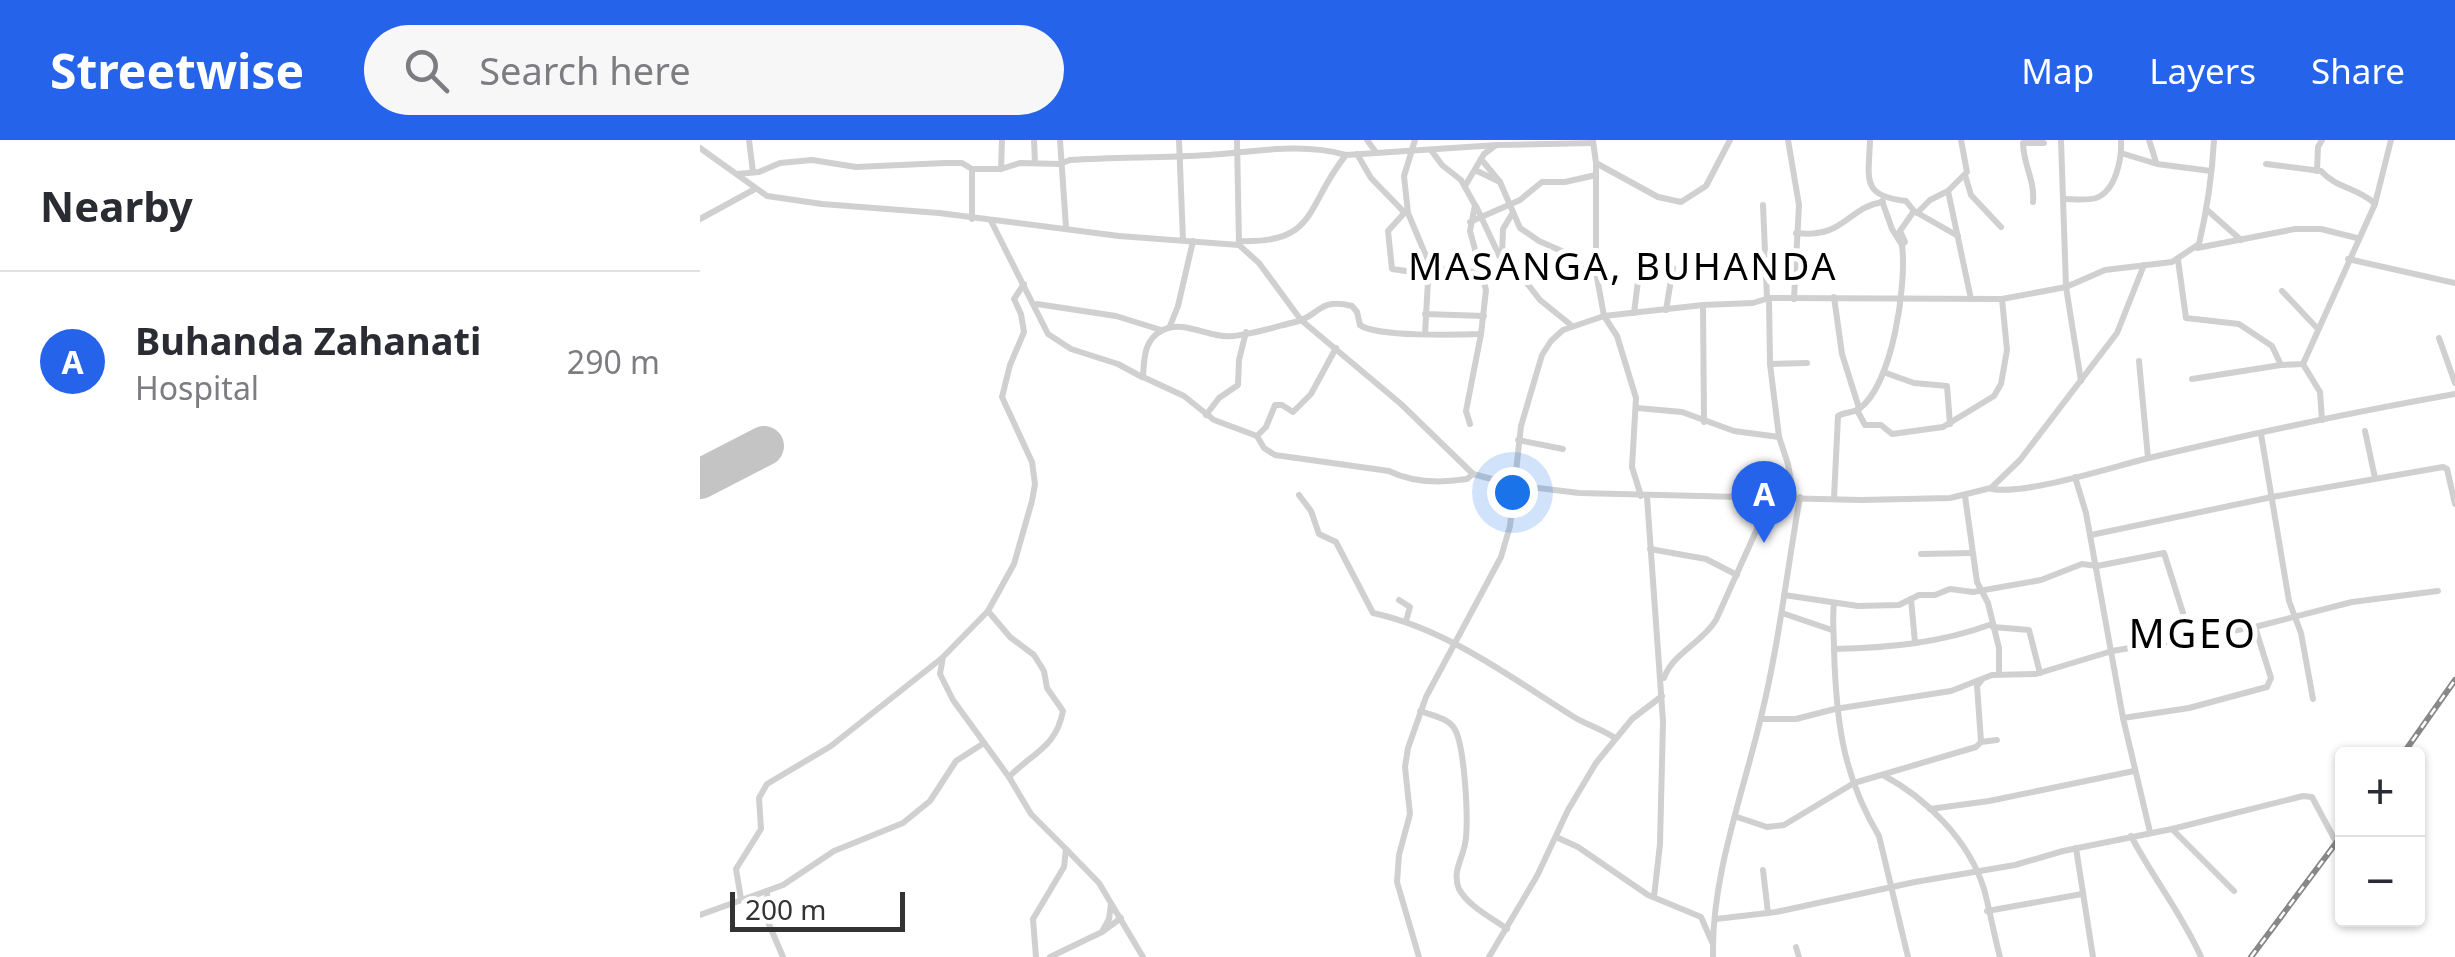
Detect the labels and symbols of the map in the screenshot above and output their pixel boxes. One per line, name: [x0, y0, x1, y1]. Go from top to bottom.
district label: MASANGA, BUHANDA: [1408, 239, 1838, 291]
pin: A: [1732, 460, 1796, 543]
your location: [1487, 467, 1538, 518]
district label: MGEO: [2129, 605, 2257, 660]
scale bar: [730, 887, 905, 932]

